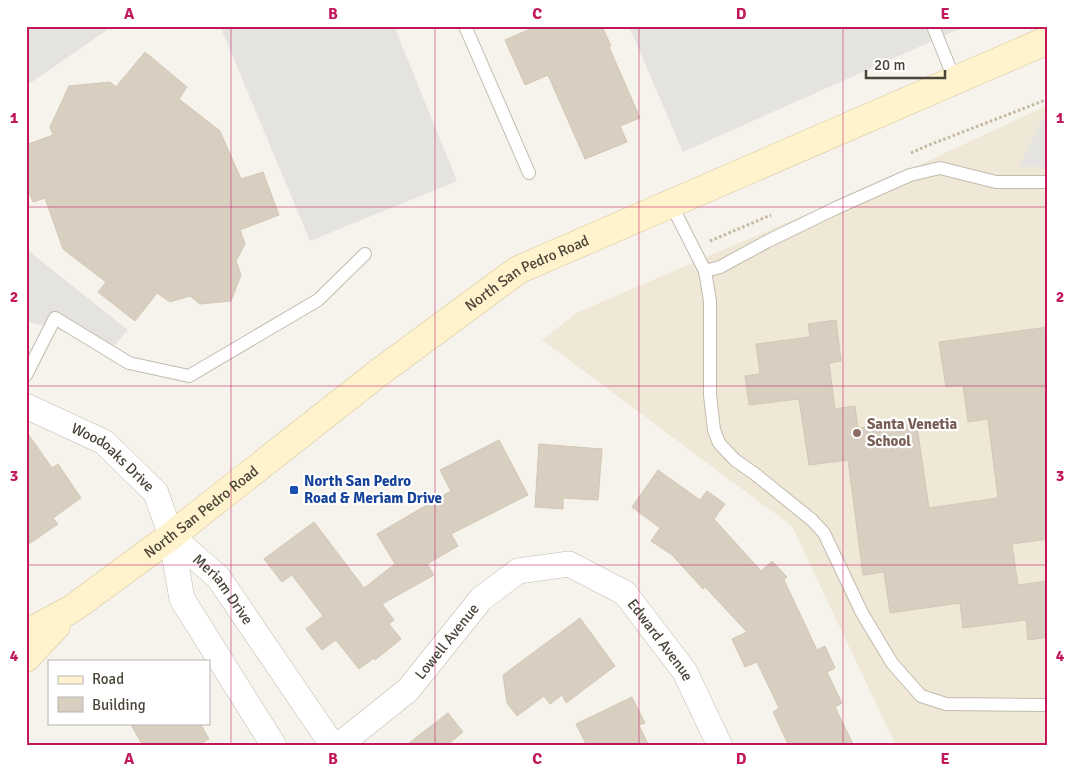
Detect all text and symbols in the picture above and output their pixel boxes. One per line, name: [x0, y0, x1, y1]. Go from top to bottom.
text: A: [124, 4, 135, 24]
text: B: [328, 4, 338, 24]
text: C: [532, 4, 542, 24]
text: D: [736, 4, 747, 24]
text: E: [940, 4, 950, 24]
scale bar: [866, 48, 945, 80]
text: 20 m: [874, 56, 905, 74]
text: 1: [10, 108, 19, 128]
text: 1: [1056, 108, 1065, 128]
street label: North San Pedro Road: [461, 231, 592, 315]
text: 2: [10, 287, 18, 307]
text: 2: [1056, 287, 1064, 307]
place label: Santa Venetia School: [867, 415, 957, 450]
street label: Woodoaks Drive: [68, 419, 158, 495]
marker: Santa Venetia School: [851, 427, 863, 439]
street label: North San Pedro Road: [140, 462, 262, 562]
text: 3: [10, 466, 18, 486]
text: 3: [1056, 466, 1064, 486]
place label: North San Pedro Road & Meriam Drive: [304, 472, 442, 507]
marker: North San Pedro Road & Meriam Drive: [288, 484, 300, 496]
street label: Meriam Drive: [189, 550, 257, 628]
street label: Edward Avenue: [624, 595, 697, 684]
street label: Lowell Avenue: [411, 600, 483, 683]
text: 4: [10, 646, 19, 666]
text: 4: [1056, 646, 1065, 666]
legend: [48, 660, 210, 724]
text: Road: [92, 670, 124, 688]
text: Building: [92, 696, 146, 714]
text: A: [124, 749, 135, 769]
text: B: [328, 749, 338, 769]
text: C: [532, 749, 542, 769]
text: D: [736, 749, 747, 769]
text: E: [940, 749, 950, 769]

